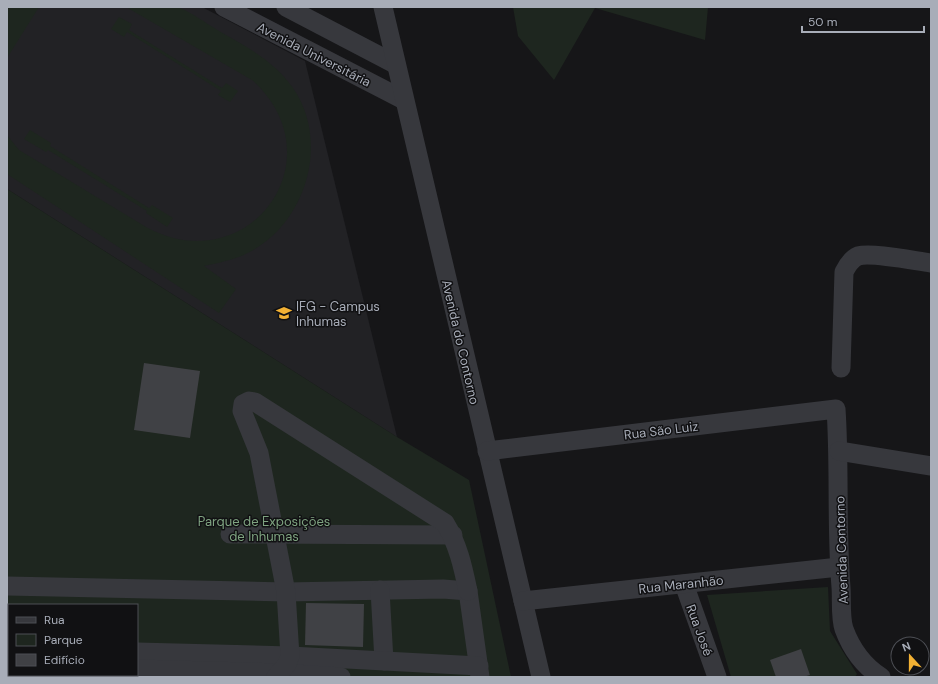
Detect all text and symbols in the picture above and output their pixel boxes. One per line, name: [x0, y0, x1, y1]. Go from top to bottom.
scale bar: [802, 8, 924, 34]
text: 50 m: [808, 14, 837, 30]
street label: Avenida Universitária: [254, 18, 374, 91]
street label: Avenida do Contorno: [438, 278, 483, 406]
place label: IFG - Campus Inhumas: [296, 298, 380, 330]
school or university icon: IFG - Campus Inhumas: [275, 304, 293, 322]
street label: Rua São Luiz: [623, 417, 699, 443]
street label: Avenida Contorno: [831, 495, 852, 604]
park label: Parque de Exposições de Inhumas: [198, 513, 330, 545]
street label: Rua Maranhão: [638, 572, 725, 597]
street label: Rua José: [682, 602, 717, 658]
legend: [8, 604, 138, 676]
text: Rua: [44, 612, 65, 628]
text: Parque: [44, 632, 83, 648]
north arrow: [890, 636, 930, 676]
text: N: [900, 639, 913, 655]
text: Edifício: [44, 652, 85, 668]

